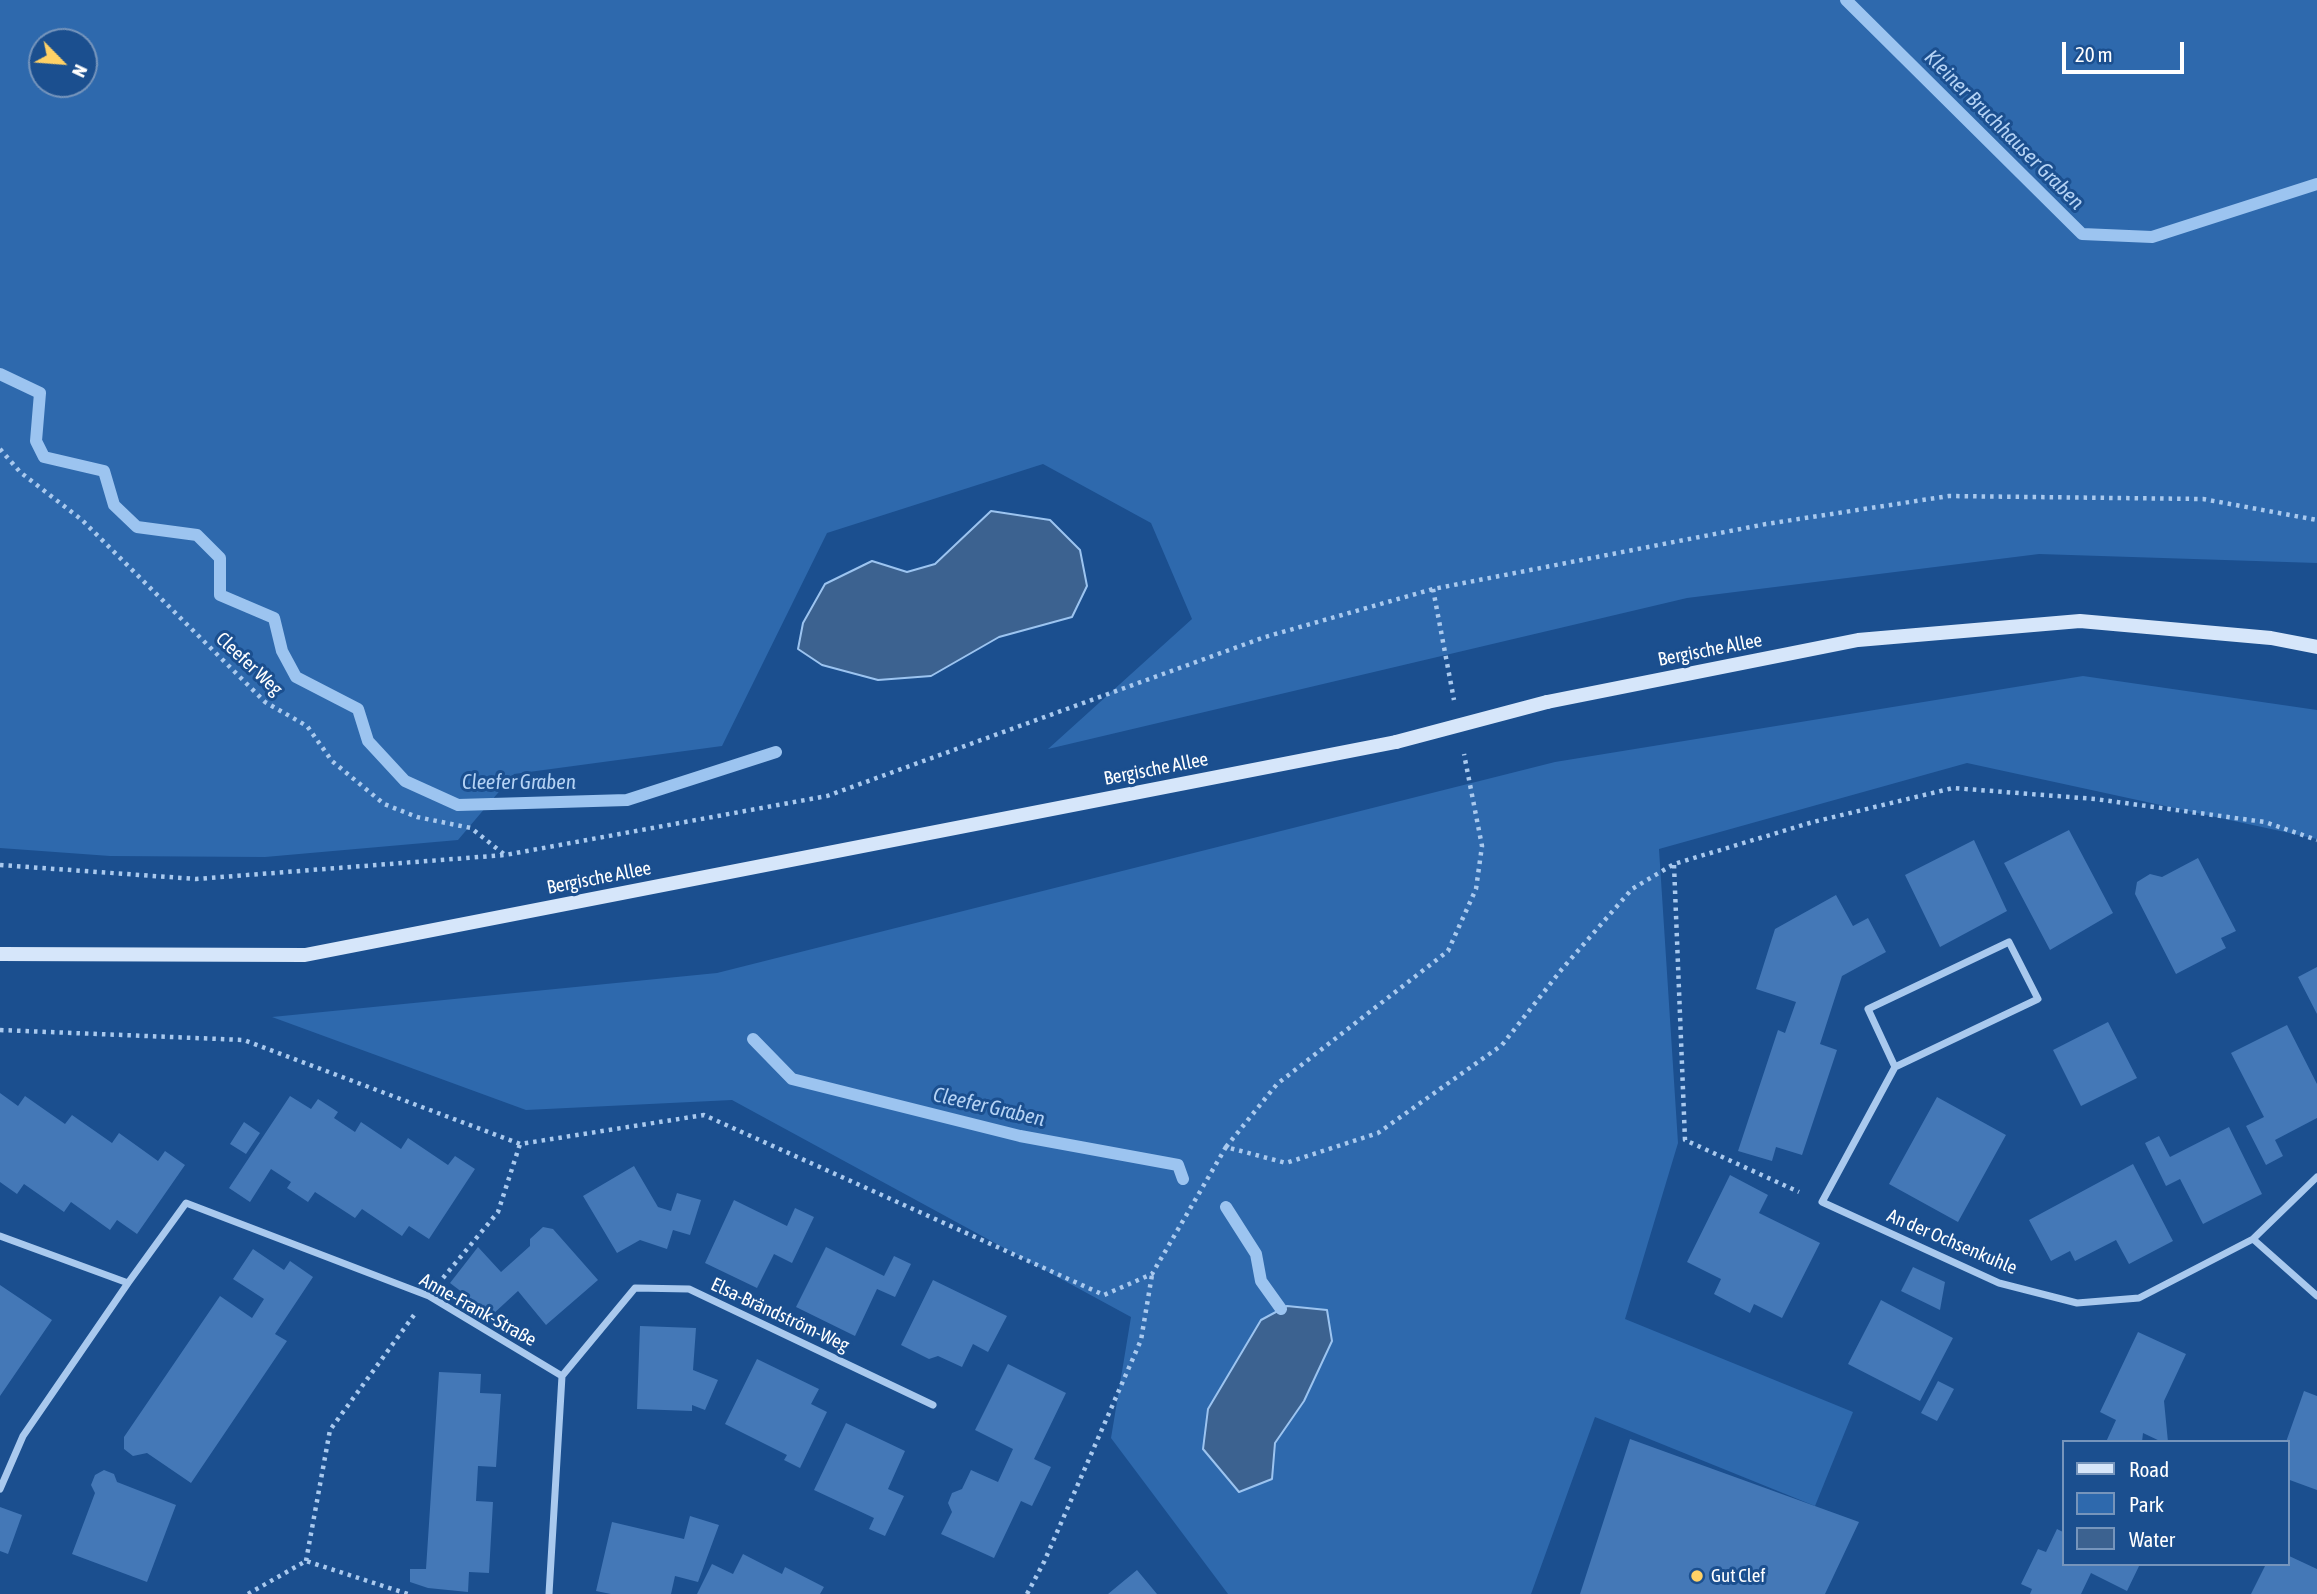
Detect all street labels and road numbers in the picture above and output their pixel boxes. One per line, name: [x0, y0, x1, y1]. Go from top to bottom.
street label: Cleefer Weg: [211, 627, 287, 701]
street label: Bergische Allee: [1656, 629, 1764, 671]
street label: Bergische Allee: [1102, 748, 1210, 790]
street label: Bergische Allee: [545, 857, 653, 899]
street label: An der Ochsenkuhle: [1884, 1204, 2020, 1280]
street label: Anne-Frank-Straße: [416, 1269, 540, 1351]
street label: Elsa-Brändström-Weg: [707, 1273, 853, 1357]

